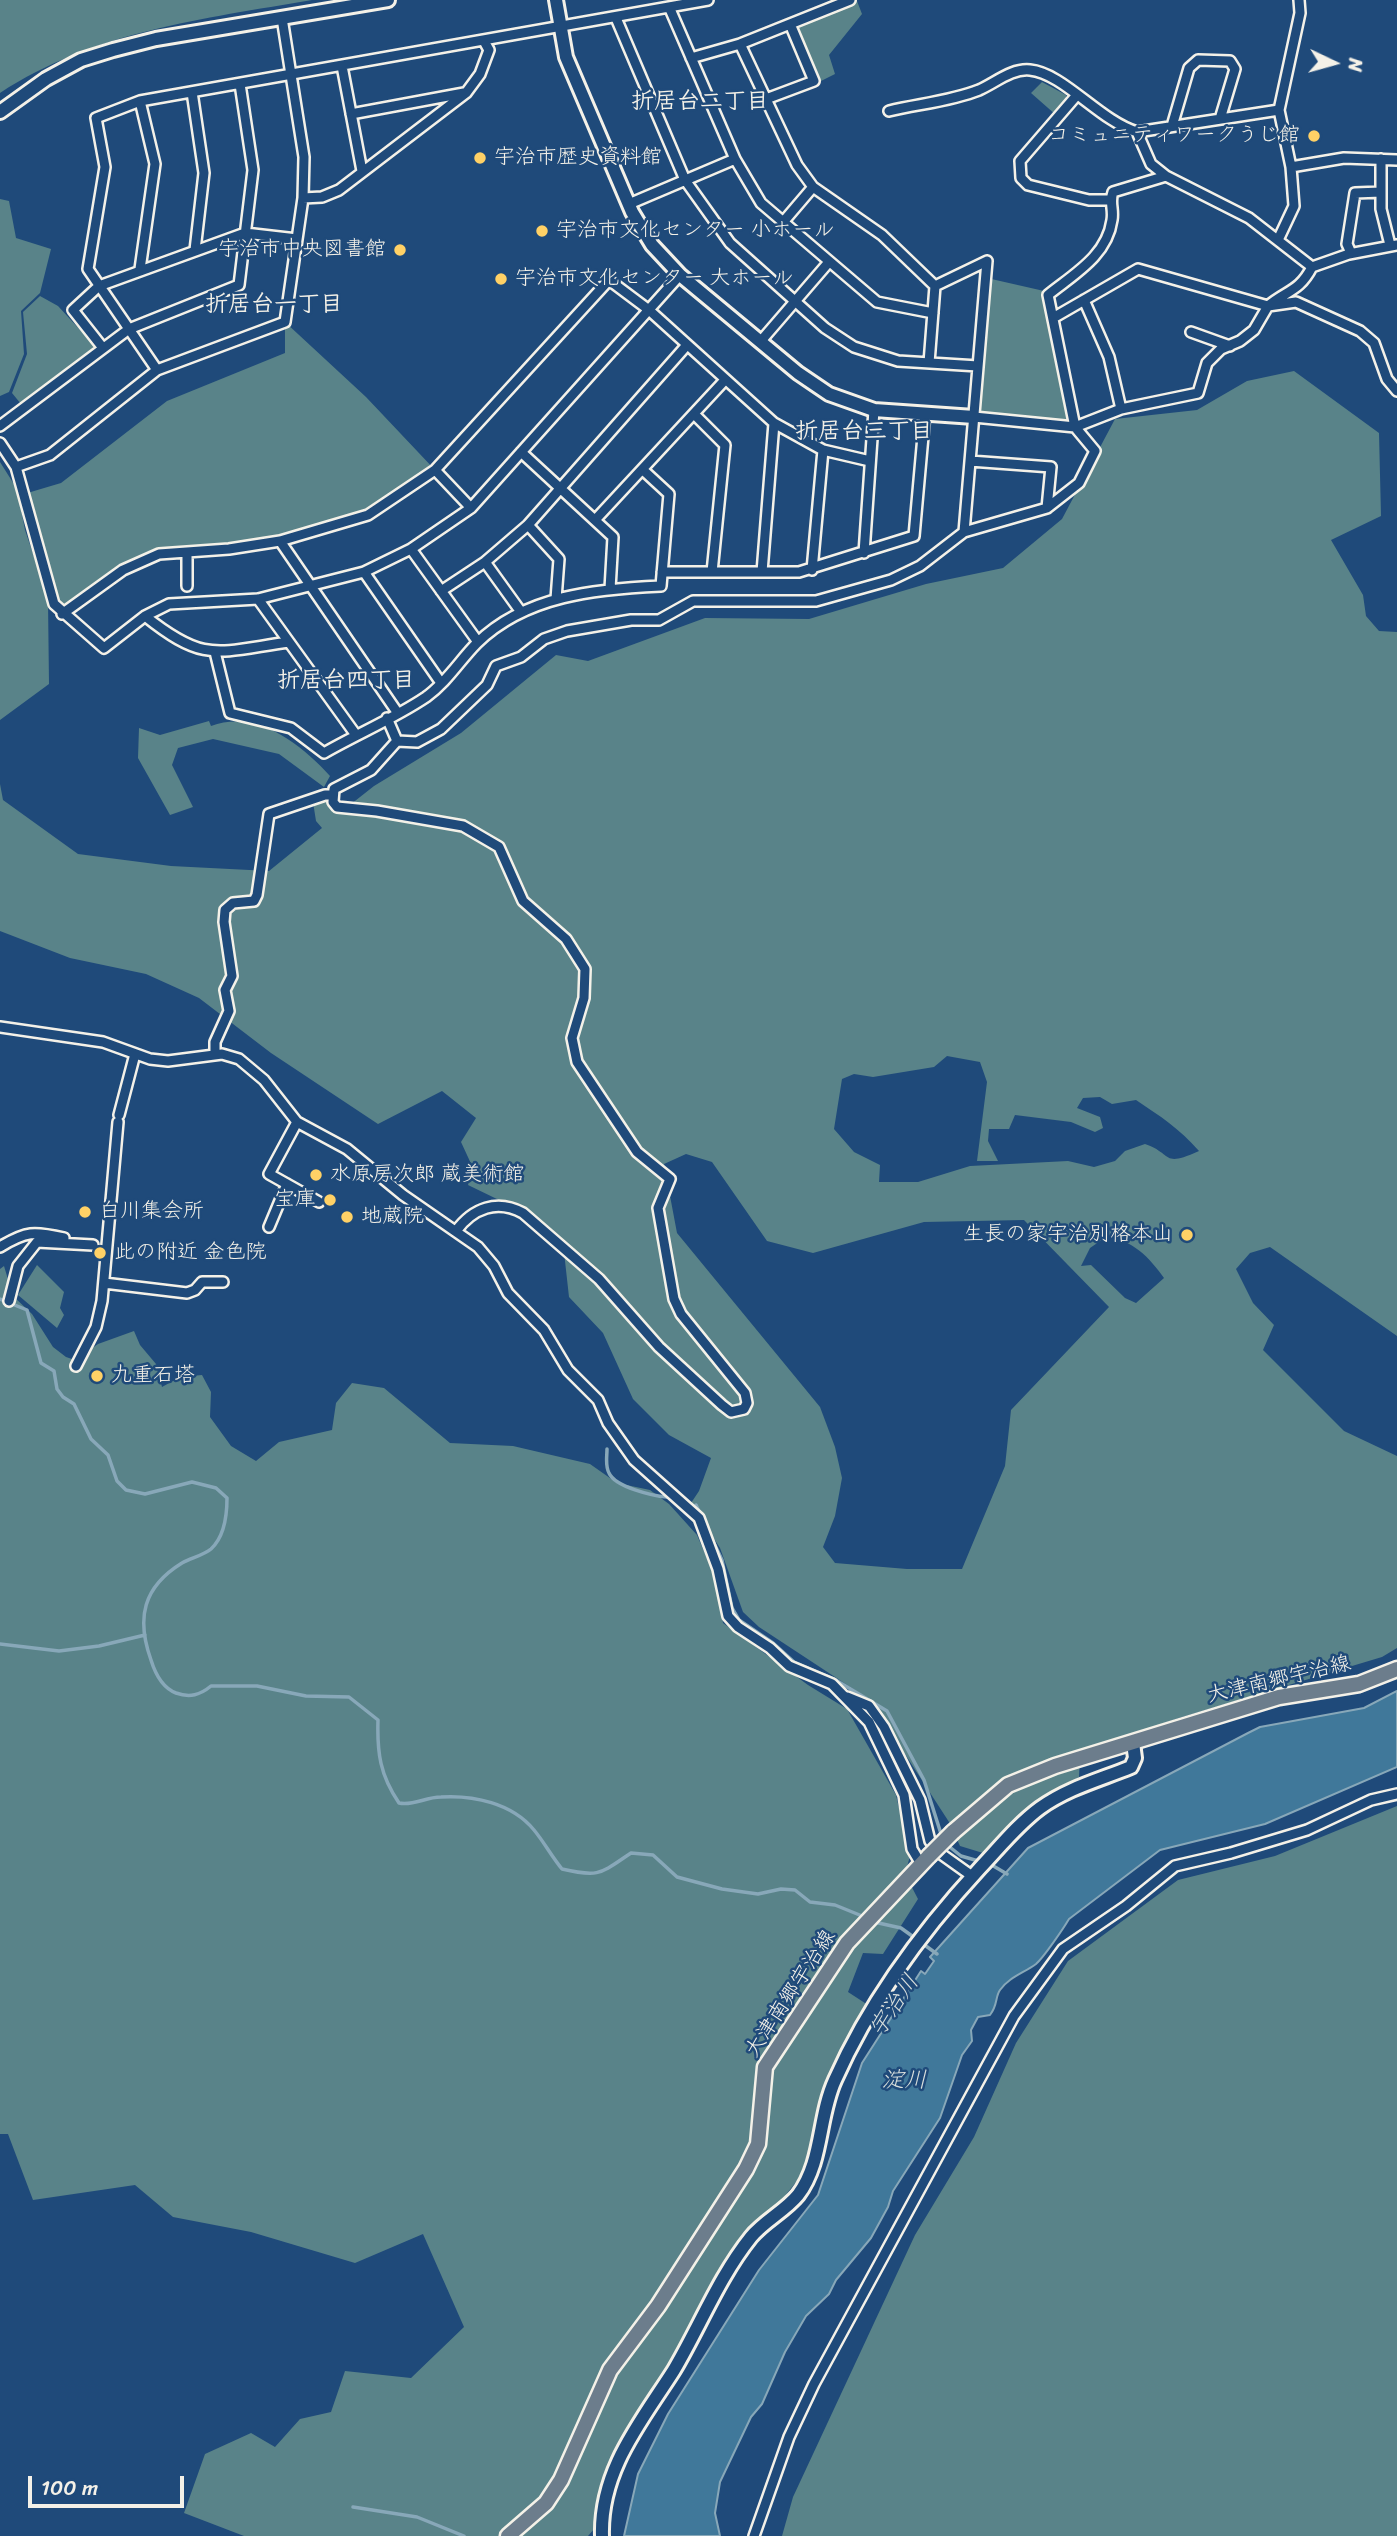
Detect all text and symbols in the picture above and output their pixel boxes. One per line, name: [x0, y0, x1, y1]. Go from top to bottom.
north arrow: [1299, 28, 1369, 98]
text: N: [1338, 57, 1372, 73]
district label: 折居台二丁目: [631, 88, 769, 116]
place label: コミュニティワークうじ館: [1048, 123, 1300, 149]
marker: コミュニティワークうじ館: [1306, 128, 1322, 144]
place label: 宇治市歴史資料館: [494, 145, 662, 171]
marker: 宇治市歴史資料館: [472, 150, 488, 166]
place label: 宇治市文化センター 小ホール: [556, 218, 834, 244]
marker: 宇治市文化センター 小ホール: [534, 223, 550, 239]
place label: 宇治市中央図書館: [218, 237, 386, 263]
marker: 宇治市中央図書館: [392, 242, 408, 258]
place label: 宇治市文化センター 大ホール: [515, 266, 793, 292]
marker: 宇治市文化センター 大ホール: [493, 271, 509, 287]
district label: 折居台一丁目: [205, 291, 343, 319]
district label: 折居台三丁目: [795, 418, 933, 446]
district label: 折居台四丁目: [277, 667, 415, 695]
place label: 水原房次郎 蔵美術館: [330, 1162, 524, 1188]
marker: 水原房次郎 蔵美術館: [308, 1167, 324, 1183]
place label: 宝庫: [274, 1187, 316, 1213]
marker: 宝庫: [322, 1192, 338, 1208]
place label: 白川集会所: [99, 1199, 204, 1225]
marker: 白川集会所: [77, 1204, 93, 1220]
place label: 地蔵院: [361, 1204, 424, 1230]
marker: 地蔵院: [339, 1209, 355, 1225]
place label: 生長の家宇治別格本山: [963, 1222, 1173, 1248]
marker: 生長の家宇治別格本山: [1179, 1227, 1195, 1243]
place label: 此の附近 金色院: [114, 1240, 266, 1266]
marker: 此の附近 金色院: [92, 1245, 108, 1261]
place label: 九重石塔: [111, 1363, 195, 1389]
marker: 九重石塔: [89, 1368, 105, 1384]
street label: 大津南郷宇治線: [1205, 1651, 1353, 1709]
street label: 大津南郷宇治線: [740, 1925, 842, 2063]
water label: 宇治川: [864, 1970, 926, 2042]
water label: 淀川: [881, 2067, 927, 2095]
scale bar: [32, 2462, 187, 2506]
text: 100 m: [41, 2469, 98, 2507]

